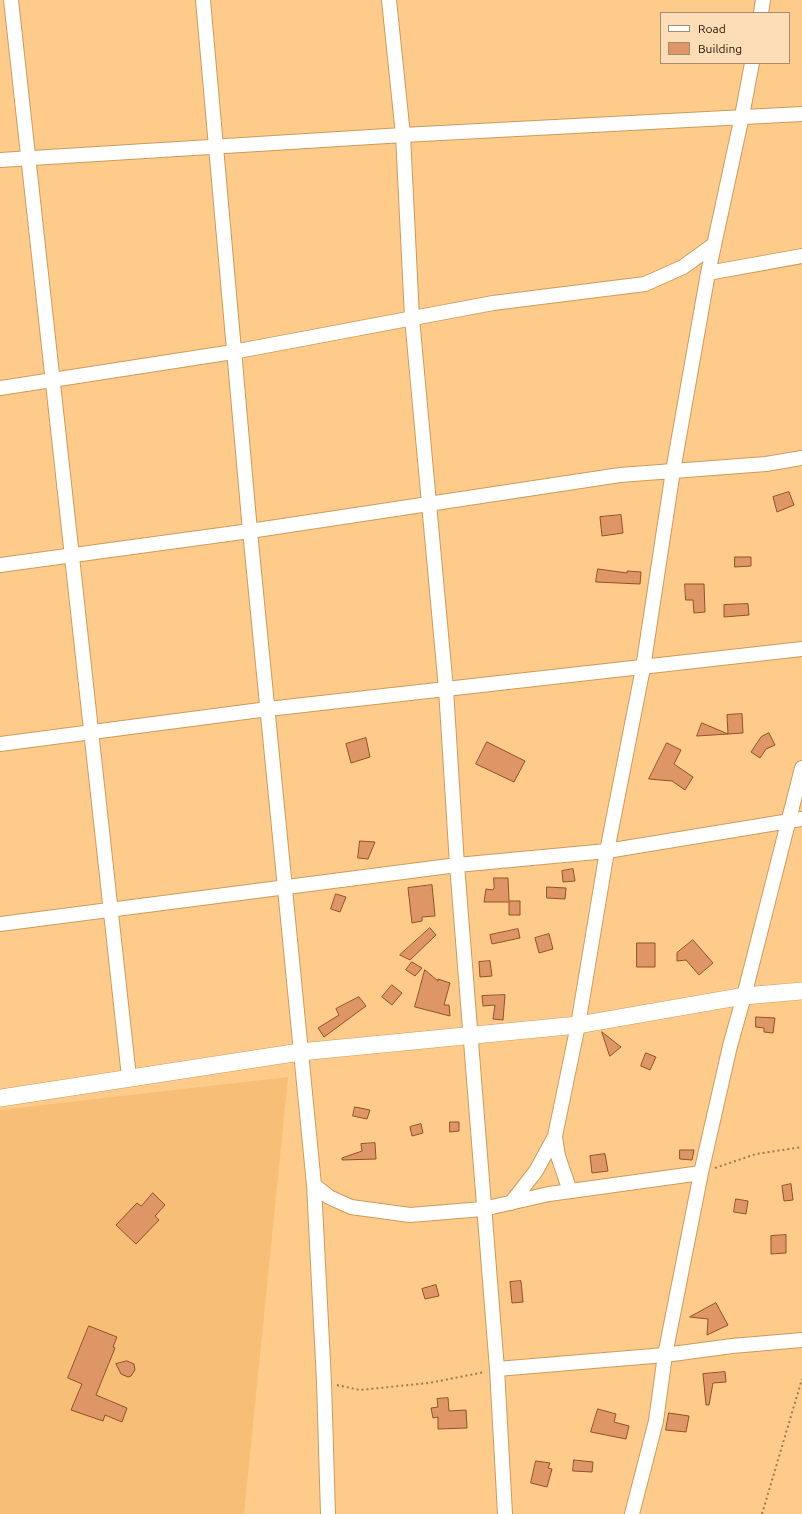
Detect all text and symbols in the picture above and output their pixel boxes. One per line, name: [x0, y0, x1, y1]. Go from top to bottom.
legend: [660, 12, 790, 64]
text: Road: [698, 22, 726, 35]
text: Building: [698, 42, 742, 55]

